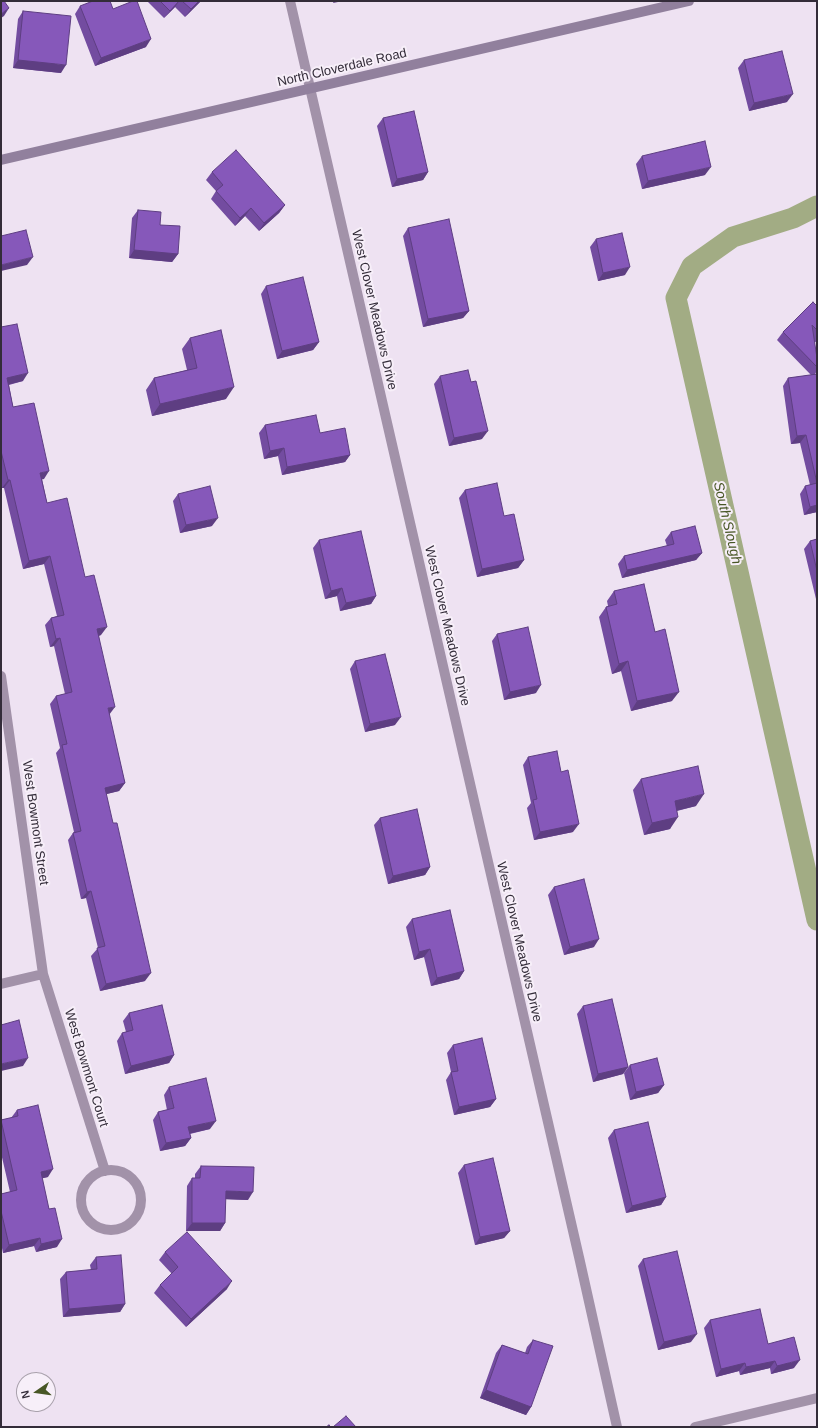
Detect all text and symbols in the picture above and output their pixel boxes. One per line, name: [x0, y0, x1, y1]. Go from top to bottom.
street label: North Cloverdale Road: [276, 46, 408, 90]
street label: West Clover Meadows Drive: [348, 228, 400, 392]
water label: South Slough: [709, 480, 745, 566]
street label: West Clover Meadows Drive: [421, 544, 473, 708]
street label: West Bowmont Street: [19, 760, 51, 886]
street label: West Clover Meadows Drive: [493, 860, 545, 1024]
street label: West Bowmont Court: [61, 1007, 111, 1129]
north arrow: [16, 1372, 56, 1412]
text: N: [19, 1389, 32, 1400]

